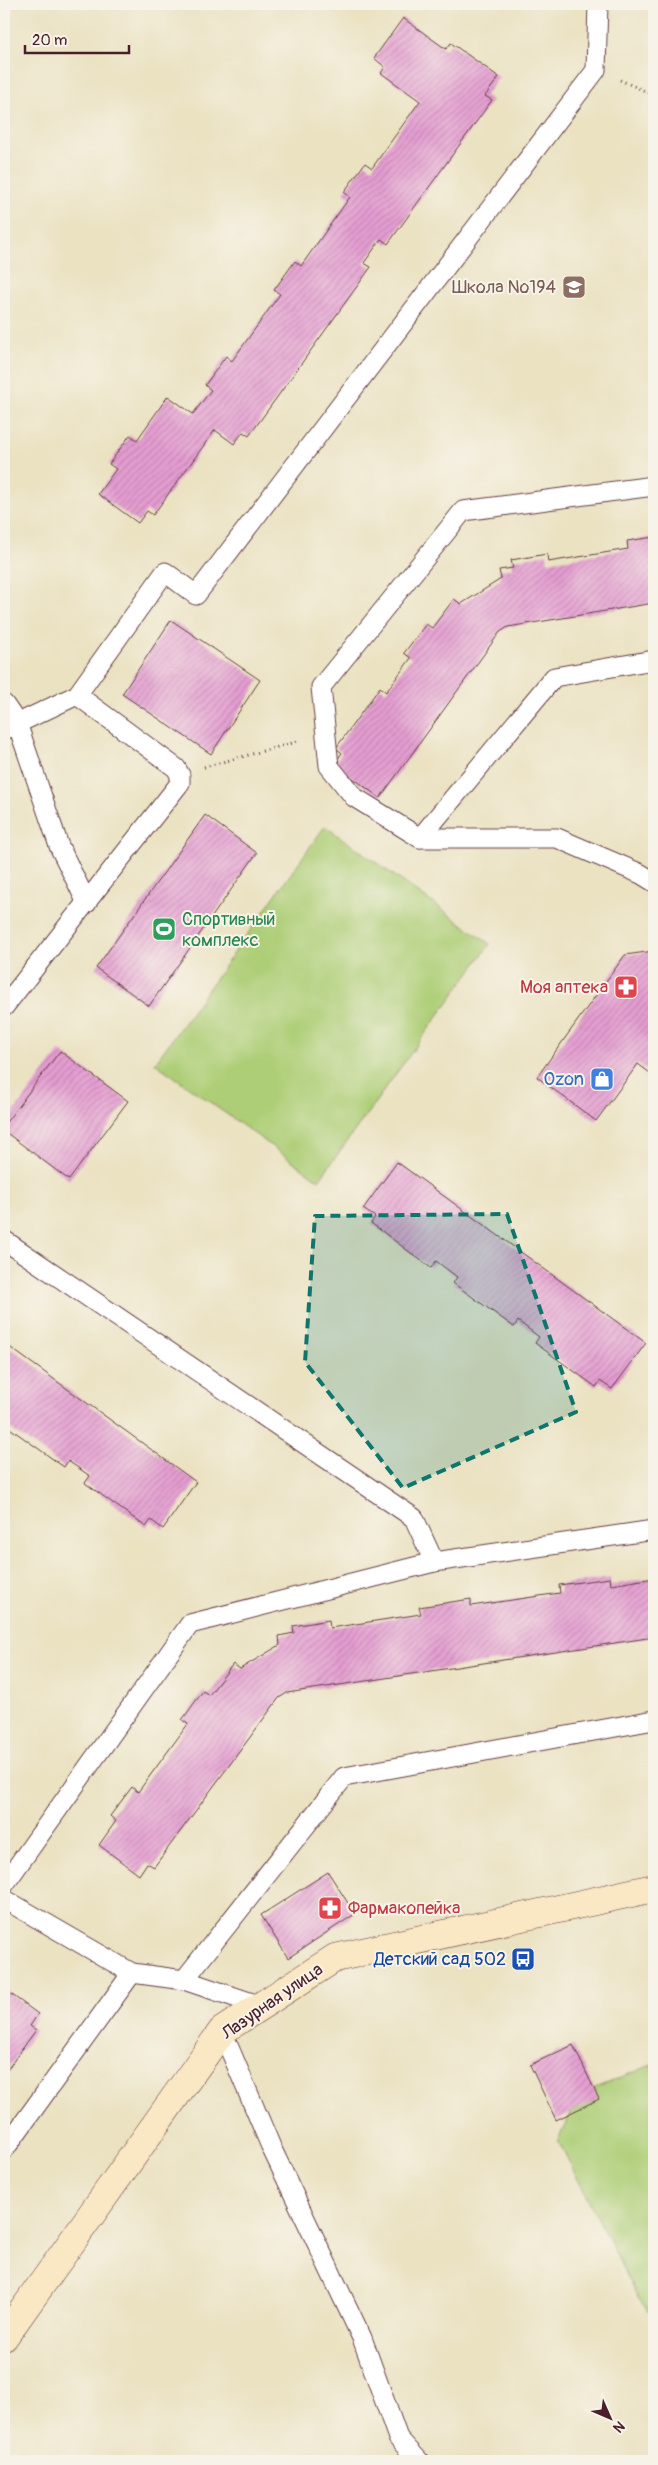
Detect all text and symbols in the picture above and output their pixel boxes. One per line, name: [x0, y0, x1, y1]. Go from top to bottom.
scale bar: [25, 22, 129, 54]
text: 20 m: [32, 31, 67, 50]
school or university icon: Школа №194: [561, 274, 587, 300]
place label: Школа №194: [452, 276, 557, 299]
place label: Спортивный комплекс: [182, 908, 276, 952]
sports icon: Спортивный комплекс: [151, 916, 177, 942]
pharmacy icon: Моя аптека: [613, 974, 639, 1000]
place label: Моя аптека: [520, 976, 608, 999]
shop icon: Ozon: [589, 1066, 615, 1092]
place label: Ozon: [544, 1068, 584, 1091]
pharmacy icon: Фармакопейка: [317, 1895, 343, 1921]
place label: Фармакопейка: [348, 1897, 460, 1920]
bus stop icon: Детский сад 502: [510, 1946, 536, 1972]
place label: Детский сад 502: [373, 1948, 506, 1971]
street label: Лазурная улица: [216, 1958, 327, 2045]
north arrow: [586, 2392, 636, 2442]
text: N: [609, 2417, 628, 2436]

